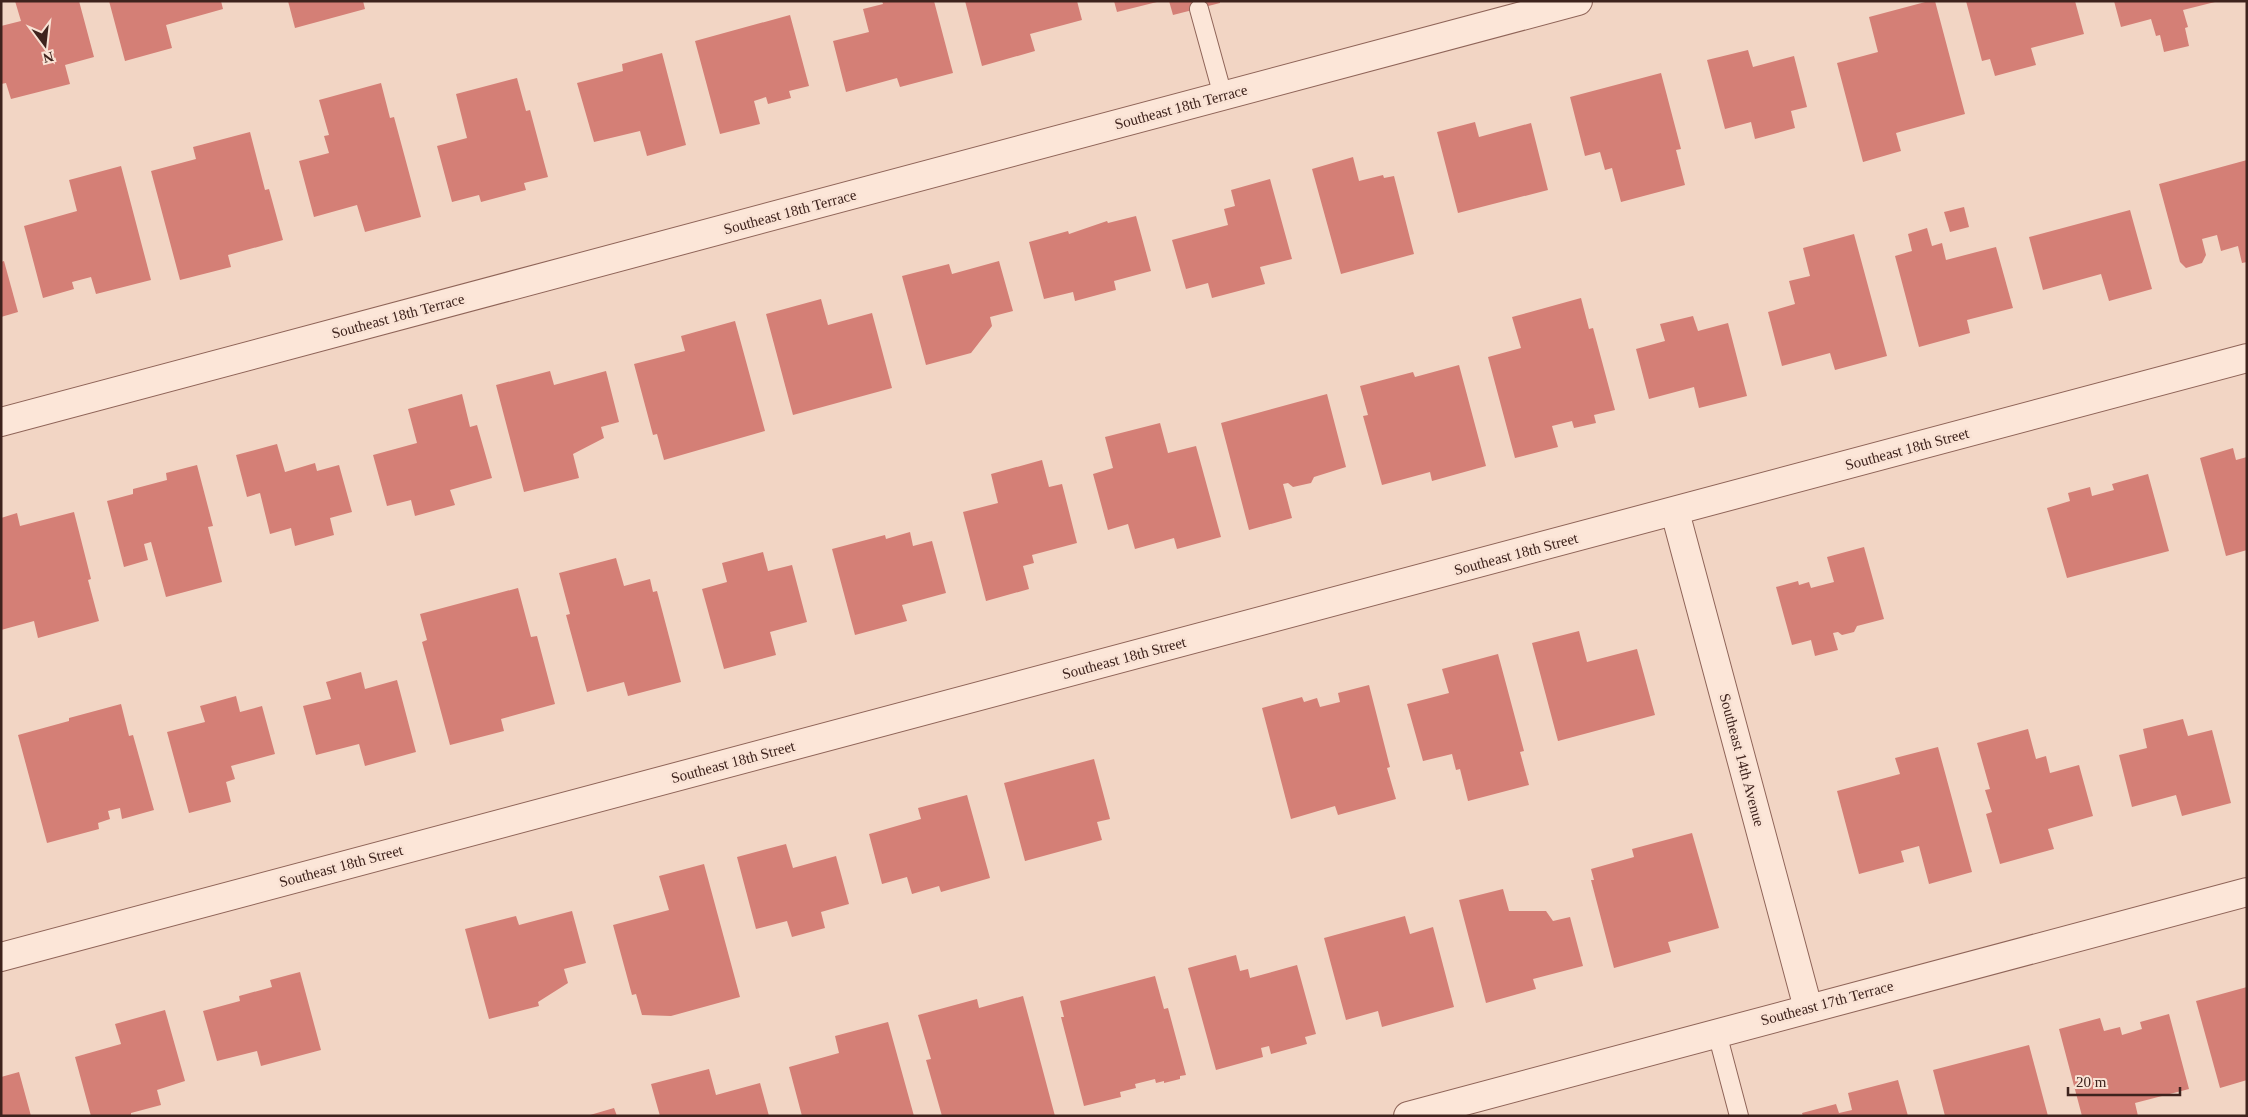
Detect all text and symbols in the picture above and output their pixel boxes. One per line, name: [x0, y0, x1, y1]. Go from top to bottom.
north arrow: [20, 20, 70, 70]
text: N: [41, 49, 55, 66]
street label: Southeast 18th Terrace: [1113, 81, 1250, 132]
street label: Southeast 18th Terrace: [722, 186, 859, 237]
street label: Southeast 18th Terrace: [330, 290, 467, 341]
street label: Southeast 18th Street: [1843, 425, 1971, 473]
street label: Southeast 18th Street: [1452, 530, 1580, 578]
street label: Southeast 18th Street: [1060, 634, 1188, 682]
street label: Southeast 14th Avenue: [1717, 692, 1768, 829]
street label: Southeast 18th Street: [669, 738, 797, 786]
street label: Southeast 18th Street: [277, 842, 405, 890]
street label: Southeast 17th Terrace: [1759, 977, 1896, 1028]
scale bar: [2068, 1064, 2180, 1096]
text: 20 m: [2076, 1074, 2107, 1090]

